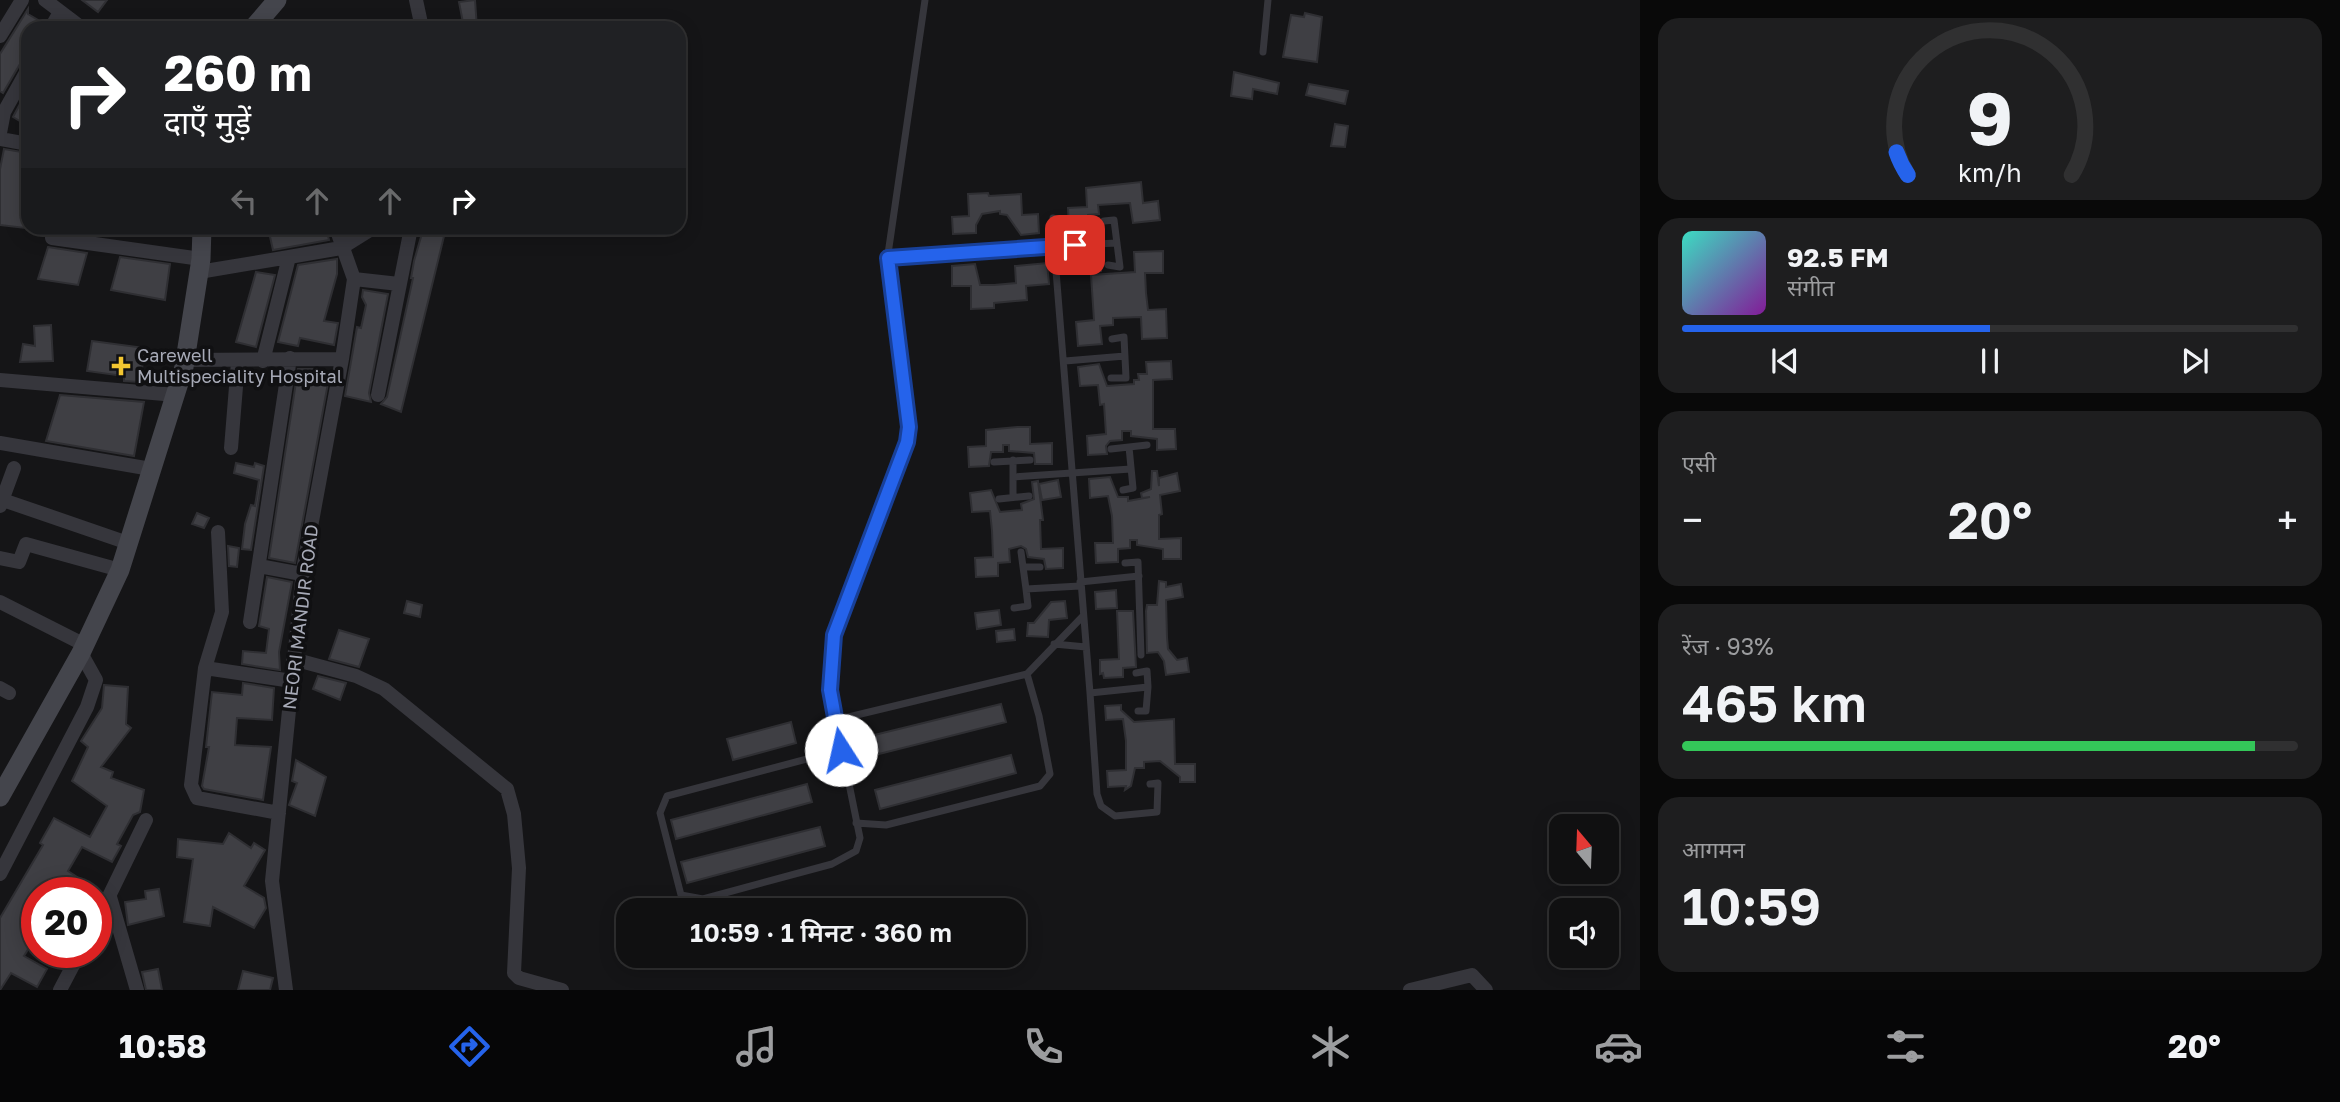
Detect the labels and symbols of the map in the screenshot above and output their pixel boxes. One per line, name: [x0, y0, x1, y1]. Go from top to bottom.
pin: [1045, 215, 1105, 275]
place label: Carewell Multispeciality Hospital: [137, 344, 343, 387]
marker: Carewell Multispeciality Hospital: [111, 356, 131, 376]
street label: NEORI MANDIR ROAD: [278, 523, 322, 711]
position arrow: [804, 713, 878, 787]
north arrow: [1549, 814, 1619, 884]
speed limit sign: 20: [21, 877, 112, 968]

